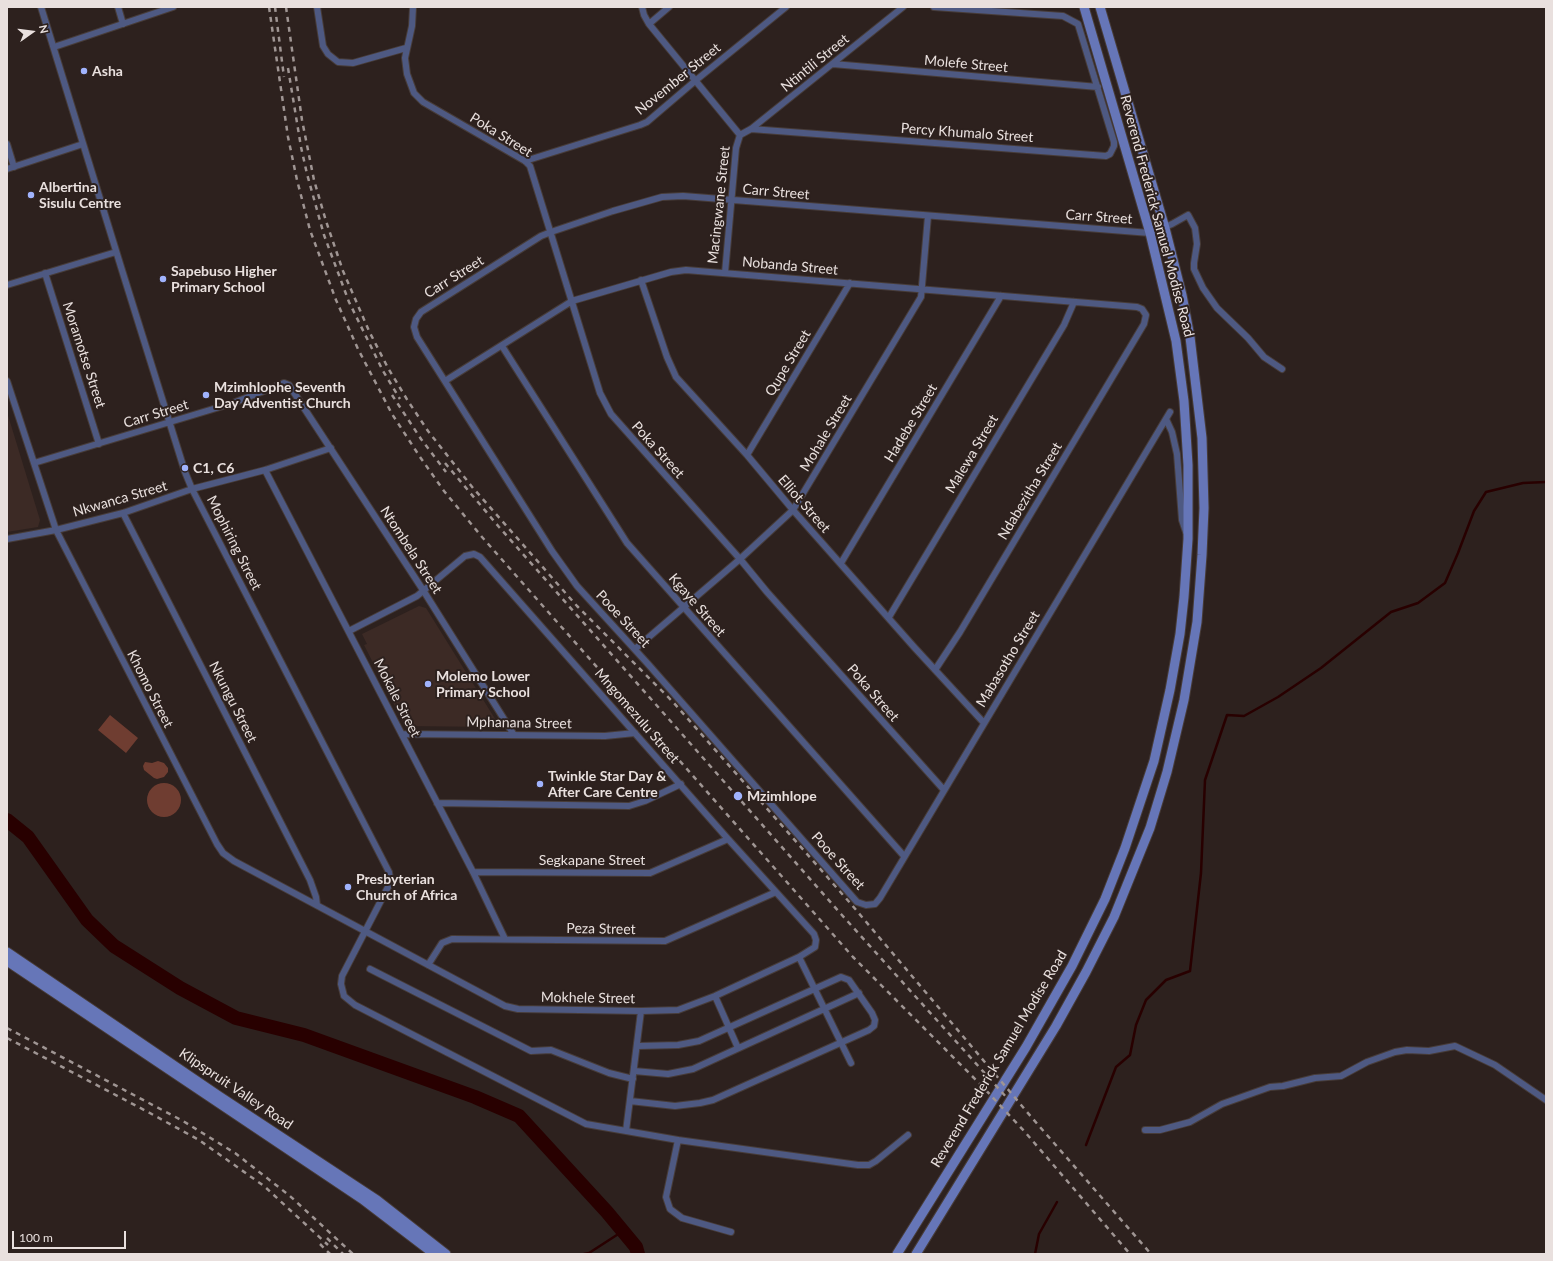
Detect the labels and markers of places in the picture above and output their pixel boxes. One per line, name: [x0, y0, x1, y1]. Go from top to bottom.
place label: Asha: [92, 63, 123, 79]
marker: Asha: [79, 66, 89, 76]
place label: Albertina Sisulu Centre: [39, 179, 121, 212]
marker: Albertina Sisulu Centre: [26, 190, 36, 200]
place label: Sapebuso Higher Primary School: [171, 263, 277, 296]
marker: Sapebuso Higher Primary School: [158, 274, 168, 284]
place label: Mzimhlophe Seventh Day Adventist Church: [214, 379, 351, 412]
marker: Mzimhlophe Seventh Day Adventist Church: [201, 390, 211, 400]
place label: C1, C6: [193, 460, 234, 476]
marker: C1, C6: [180, 463, 190, 473]
place label: Molemo Lower Primary School: [436, 668, 530, 700]
marker: Molemo Lower Primary School: [423, 679, 433, 689]
place label: Twinkle Star Day & After Care Centre: [548, 768, 666, 800]
marker: Twinkle Star Day & After Care Centre: [535, 779, 545, 789]
place label: Mzimhlope: [747, 788, 817, 804]
marker: Mzimhlope: [732, 790, 744, 802]
place label: Presbyterian Church of Africa: [356, 871, 457, 904]
marker: Presbyterian Church of Africa: [343, 882, 353, 892]

